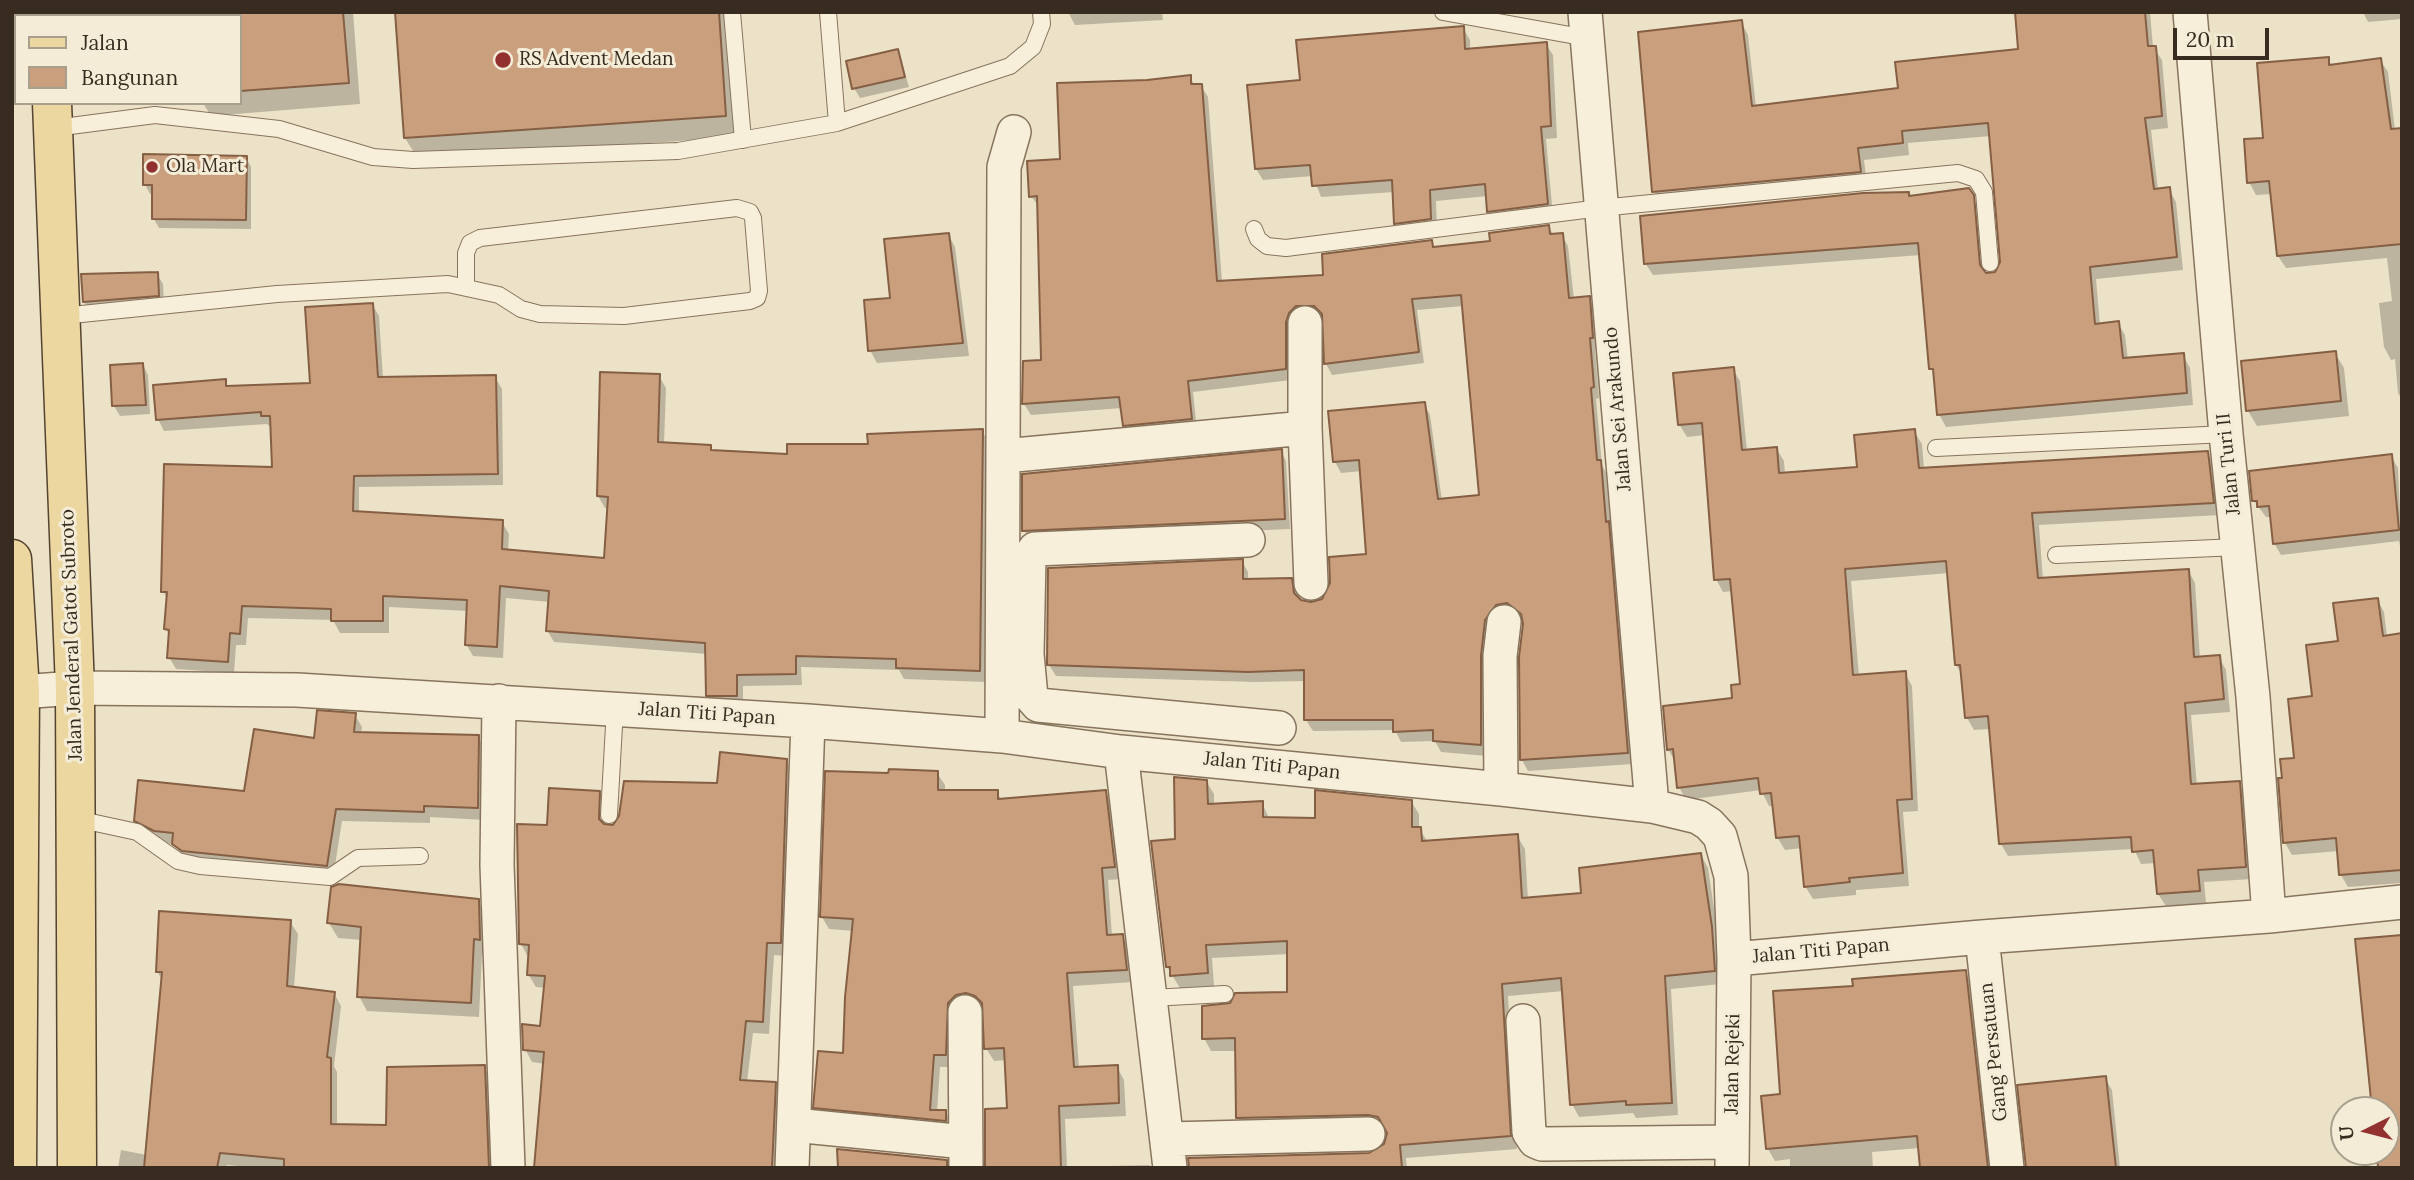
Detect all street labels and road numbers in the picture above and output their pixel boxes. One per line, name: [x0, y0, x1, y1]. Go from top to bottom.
street label: Jalan Sei Arakundo: [1599, 326, 1637, 492]
street label: Jalan Turi II: [2212, 412, 2246, 516]
street label: Jalan Jenderal Gatot Subroto: [56, 509, 88, 761]
street label: Jalan Titi Papan: [638, 698, 776, 730]
street label: Jalan Titi Papan: [1202, 747, 1342, 785]
street label: Jalan Titi Papan: [1752, 934, 1890, 968]
street label: Gang Persatuan: [1975, 981, 2013, 1123]
street label: Jalan Rejeki: [1721, 1013, 1745, 1115]

